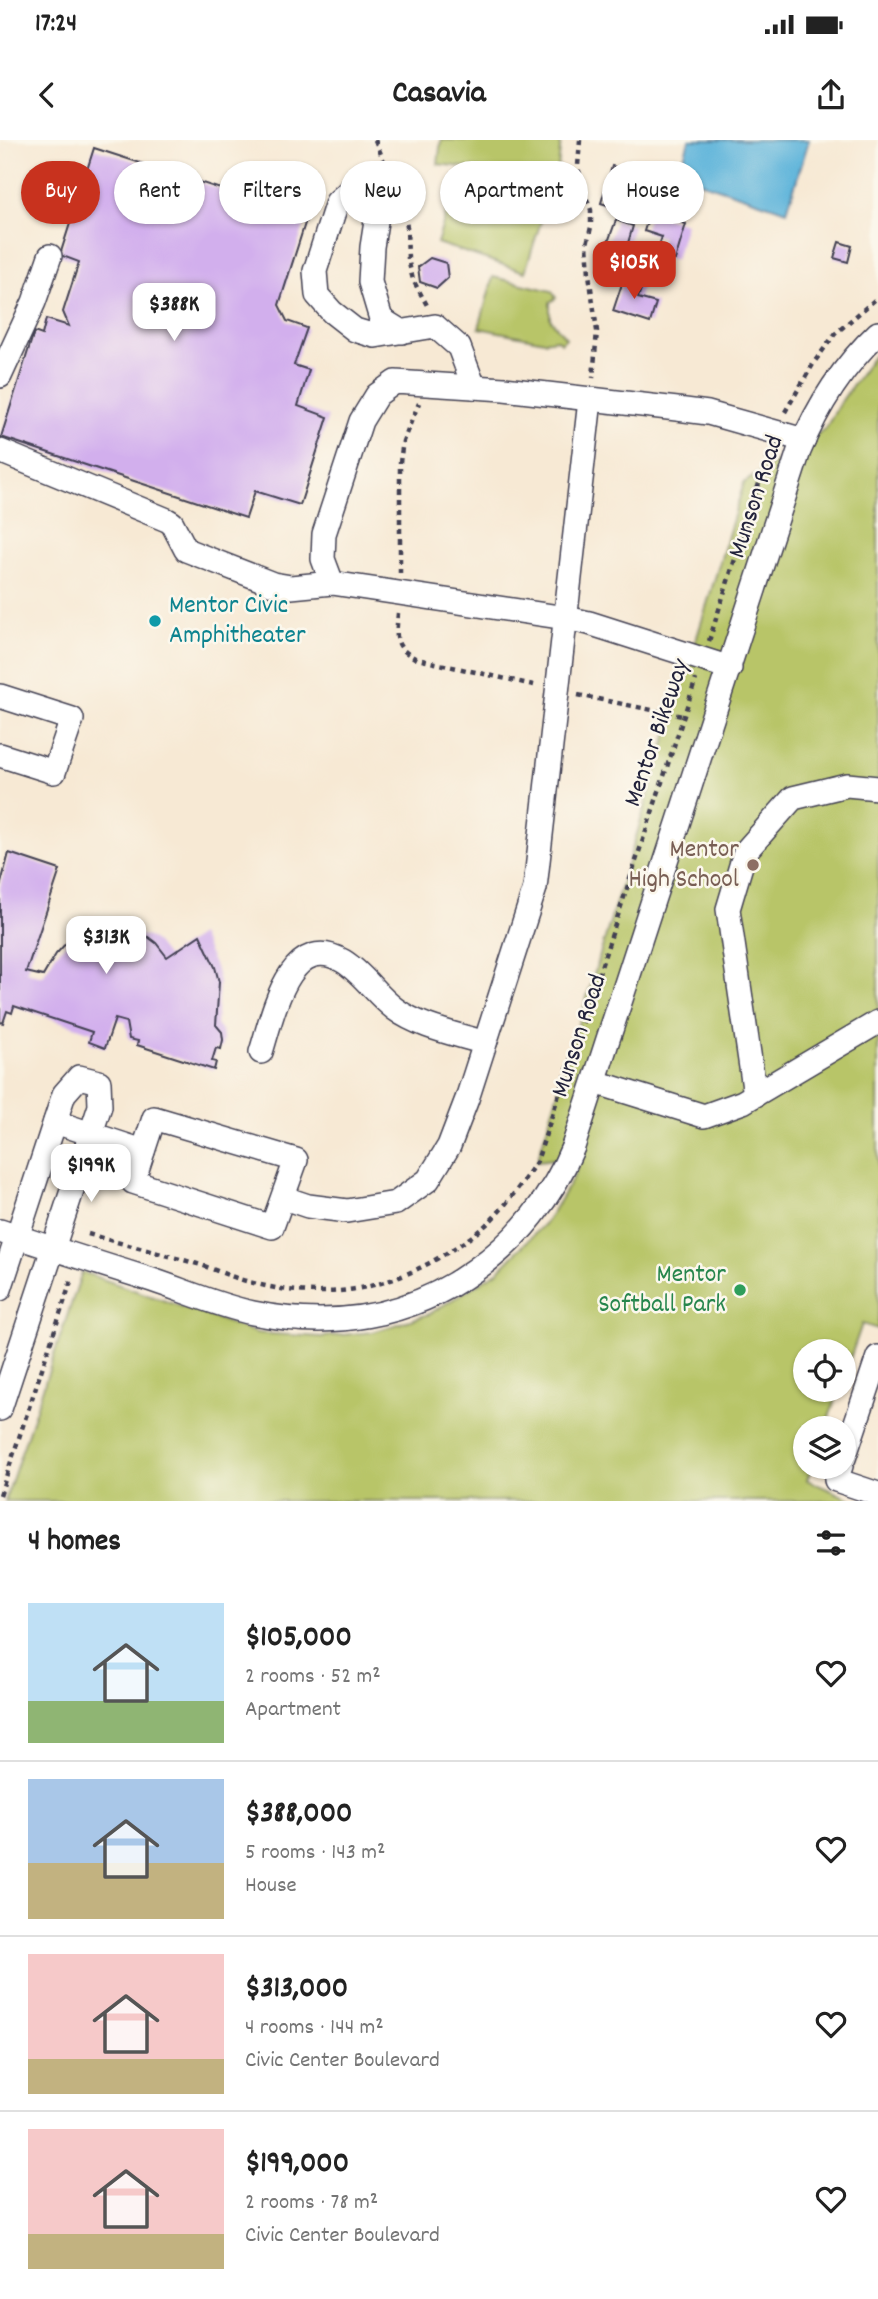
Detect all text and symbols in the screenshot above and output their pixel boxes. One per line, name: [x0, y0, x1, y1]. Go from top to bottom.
text: 17:24: [35, 6, 77, 43]
text: Casavia: [392, 72, 486, 118]
icon: back: [28, 76, 66, 114]
icon: share: [812, 76, 850, 114]
chip: Buy: [21, 161, 100, 224]
chip: Rent: [114, 161, 205, 224]
chip: Filters: [219, 161, 326, 224]
chip: New: [340, 161, 426, 224]
chip: Apartment: [440, 161, 588, 224]
chip: House: [602, 161, 704, 224]
pin: $105K: [585, 242, 683, 301]
text: $105K: [609, 247, 659, 280]
pin: $388K: [125, 284, 223, 343]
text: $388K: [149, 289, 199, 322]
street label: Munson Road: [720, 431, 794, 563]
place label: Mentor Civic Amphitheater: [169, 588, 306, 655]
marker: Mentor Civic Amphitheater: [147, 613, 163, 629]
street label: Mentor Bikeway: [615, 654, 701, 812]
place label: Mentor High School: [629, 832, 739, 899]
marker: Mentor High School: [745, 857, 761, 873]
pin: $313K: [57, 916, 155, 976]
text: $313K: [82, 922, 130, 955]
street label: Munson Road: [543, 970, 617, 1102]
pin: $199K: [42, 1144, 140, 1204]
text: $199K: [67, 1150, 115, 1183]
place label: Mentor Softball Park: [598, 1257, 726, 1324]
marker: Mentor Softball Park: [732, 1282, 748, 1298]
map controls: [793, 1339, 856, 1479]
button: locate: [793, 1339, 856, 1402]
button: layers: [793, 1416, 856, 1479]
text: 4 homes: [28, 1522, 121, 1565]
icon: filters: [812, 1524, 850, 1562]
text: $105,000: [245, 1618, 352, 1661]
icon: home: [84, 1631, 168, 1715]
icon: heart: [812, 1654, 850, 1692]
text: 2 rooms · 52 m²: [245, 1661, 381, 1694]
text: Apartment: [245, 1694, 341, 1727]
text: $388,000: [245, 1794, 352, 1837]
icon: home: [84, 1807, 168, 1891]
icon: heart: [812, 1830, 850, 1868]
text: 5 rooms · 143 m²: [245, 1837, 385, 1870]
text: House: [245, 1870, 297, 1903]
text: $313,000: [245, 1969, 348, 2012]
icon: home: [84, 1982, 168, 2066]
icon: heart: [812, 2005, 850, 2043]
text: 4 rooms · 144 m²: [245, 2012, 384, 2045]
text: Civic Center Boulevard: [245, 2045, 440, 2078]
text: $199,000: [245, 2144, 349, 2187]
icon: home: [84, 2157, 168, 2241]
icon: heart: [812, 2180, 850, 2218]
text: 2 rooms · 78 m²: [245, 2187, 378, 2220]
text: Civic Center Boulevard: [245, 2220, 440, 2253]

